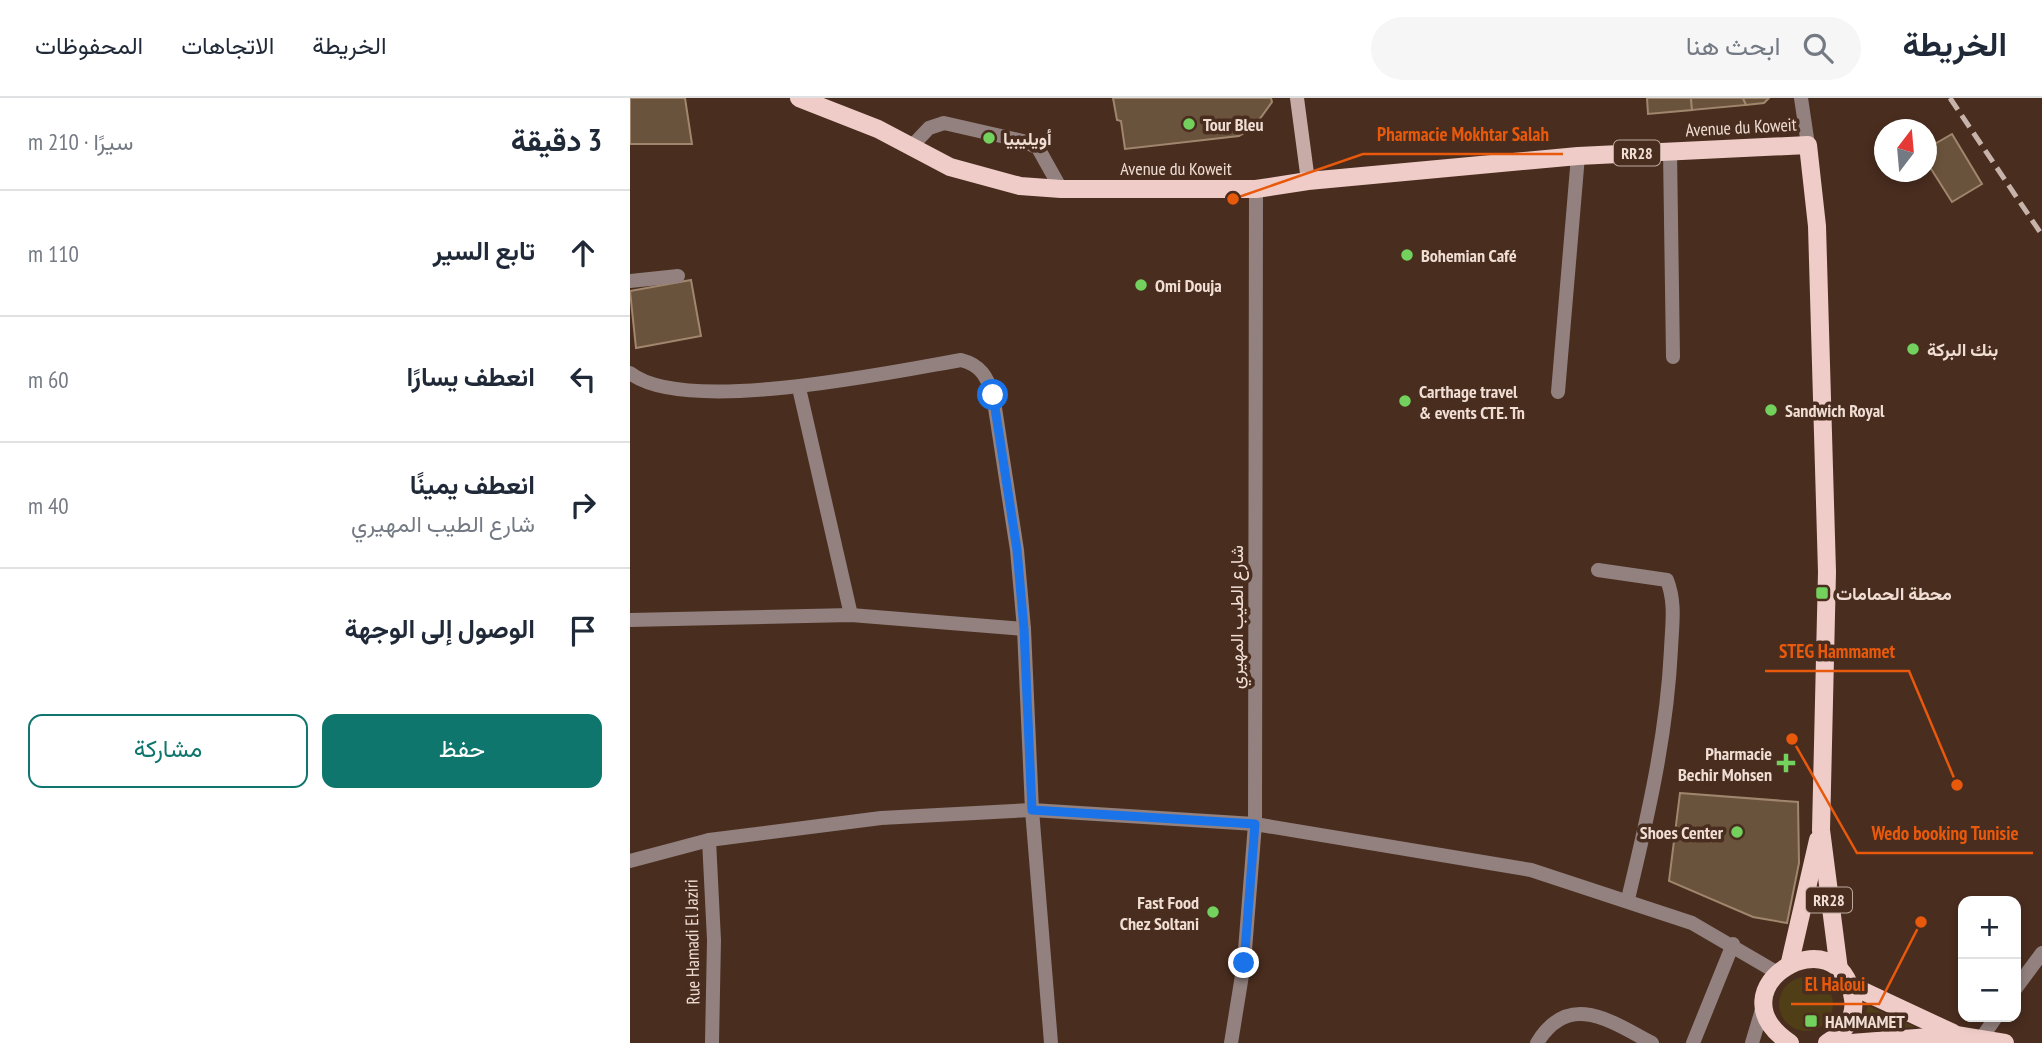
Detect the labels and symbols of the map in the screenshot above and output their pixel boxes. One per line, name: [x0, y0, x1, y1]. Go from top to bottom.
place label: Tour Bleu: [1203, 113, 1264, 136]
street label: Avenue du Koweit: [1685, 113, 1797, 141]
callout: Pharmacie Mokhtar Salah: [1363, 114, 1563, 154]
marker: Tour Bleu: [1181, 116, 1197, 132]
north arrow: [1874, 119, 1937, 182]
text: Pharmacie Mokhtar Salah: [1377, 122, 1549, 146]
place label: أويليبيا: [1003, 127, 1052, 150]
marker: أويليبيا: [981, 130, 997, 146]
road number: RR28: [1614, 140, 1660, 166]
street label: Avenue du Koweit: [1120, 157, 1232, 180]
place label: Bohemian Café: [1421, 244, 1517, 267]
marker: Bohemian Café: [1399, 247, 1415, 263]
place label: Omi Douja: [1155, 274, 1222, 297]
marker: Omi Douja: [1133, 277, 1149, 293]
place label: بنك البركة: [1927, 338, 1998, 361]
marker: بنك البركة: [1905, 341, 1921, 357]
route start: [977, 379, 1008, 410]
place label: Carthage travel & events CTE. Tn: [1419, 380, 1525, 424]
marker: Carthage travel & events CTE. Tn: [1397, 393, 1413, 409]
place label: Sandwich Royal: [1785, 399, 1885, 422]
marker: Sandwich Royal: [1763, 402, 1779, 418]
street label: شارع الطيب المهيري: [1225, 545, 1252, 689]
place label: محطة الحمامات: [1836, 582, 1952, 605]
marker: محطة الحمامات: [1814, 585, 1830, 601]
callout: STEG Hammamet: [1765, 631, 1909, 671]
text: STEG Hammamet: [1779, 639, 1896, 663]
place label: Pharmacie Bechir Mohsen: [1678, 742, 1772, 786]
marker: Pharmacie Bechir Mohsen: [1778, 755, 1794, 771]
callout: Wedo booking Tunisie: [1857, 813, 2033, 853]
place label: Shoes Center: [1640, 821, 1724, 844]
text: Wedo booking Tunisie: [1870, 821, 2019, 845]
marker: Shoes Center: [1729, 824, 1745, 840]
street label: Rue Hamadi El Jaziri: [679, 879, 705, 1005]
road number: RR28: [1806, 888, 1852, 912]
place label: Fast Food Chez Soltani: [1120, 891, 1199, 935]
marker: Fast Food Chez Soltani: [1205, 904, 1221, 920]
route end: [1228, 947, 1259, 978]
callout: El Haloui: [1791, 964, 1879, 1004]
text: El Haloui: [1805, 972, 1865, 996]
place label: HAMMAMET: [1825, 1010, 1905, 1033]
marker: HAMMAMET: [1803, 1013, 1819, 1029]

